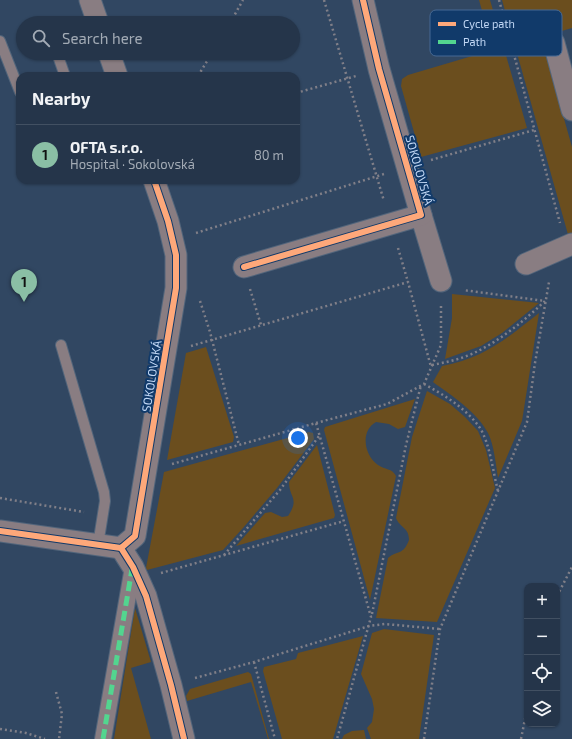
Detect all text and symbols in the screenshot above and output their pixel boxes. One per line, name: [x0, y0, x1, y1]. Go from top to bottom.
legend: [430, 10, 562, 56]
search box: [16, 16, 300, 60]
text: Cycle path: [463, 17, 515, 30]
icon: search: [30, 27, 52, 49]
text: Search here: [62, 29, 143, 47]
text: Path: [463, 35, 486, 48]
text: Nearby: [32, 88, 90, 108]
street label: SOKOLOVSKÁ: [403, 133, 437, 207]
text: OFTA s.r.o.: [70, 138, 143, 156]
text: 1: [42, 147, 48, 163]
text: 80 m: [254, 147, 284, 163]
text: Hospital · Sokolovská: [70, 156, 195, 172]
pin: 1: [11, 269, 37, 302]
street label: SOKOLOVSKÁ: [138, 339, 164, 413]
your location: [288, 428, 308, 448]
map controls: [524, 583, 560, 727]
button: +: [524, 583, 560, 619]
button: −: [524, 619, 560, 655]
button: locate: [524, 655, 560, 691]
button: layers: [524, 691, 560, 727]

